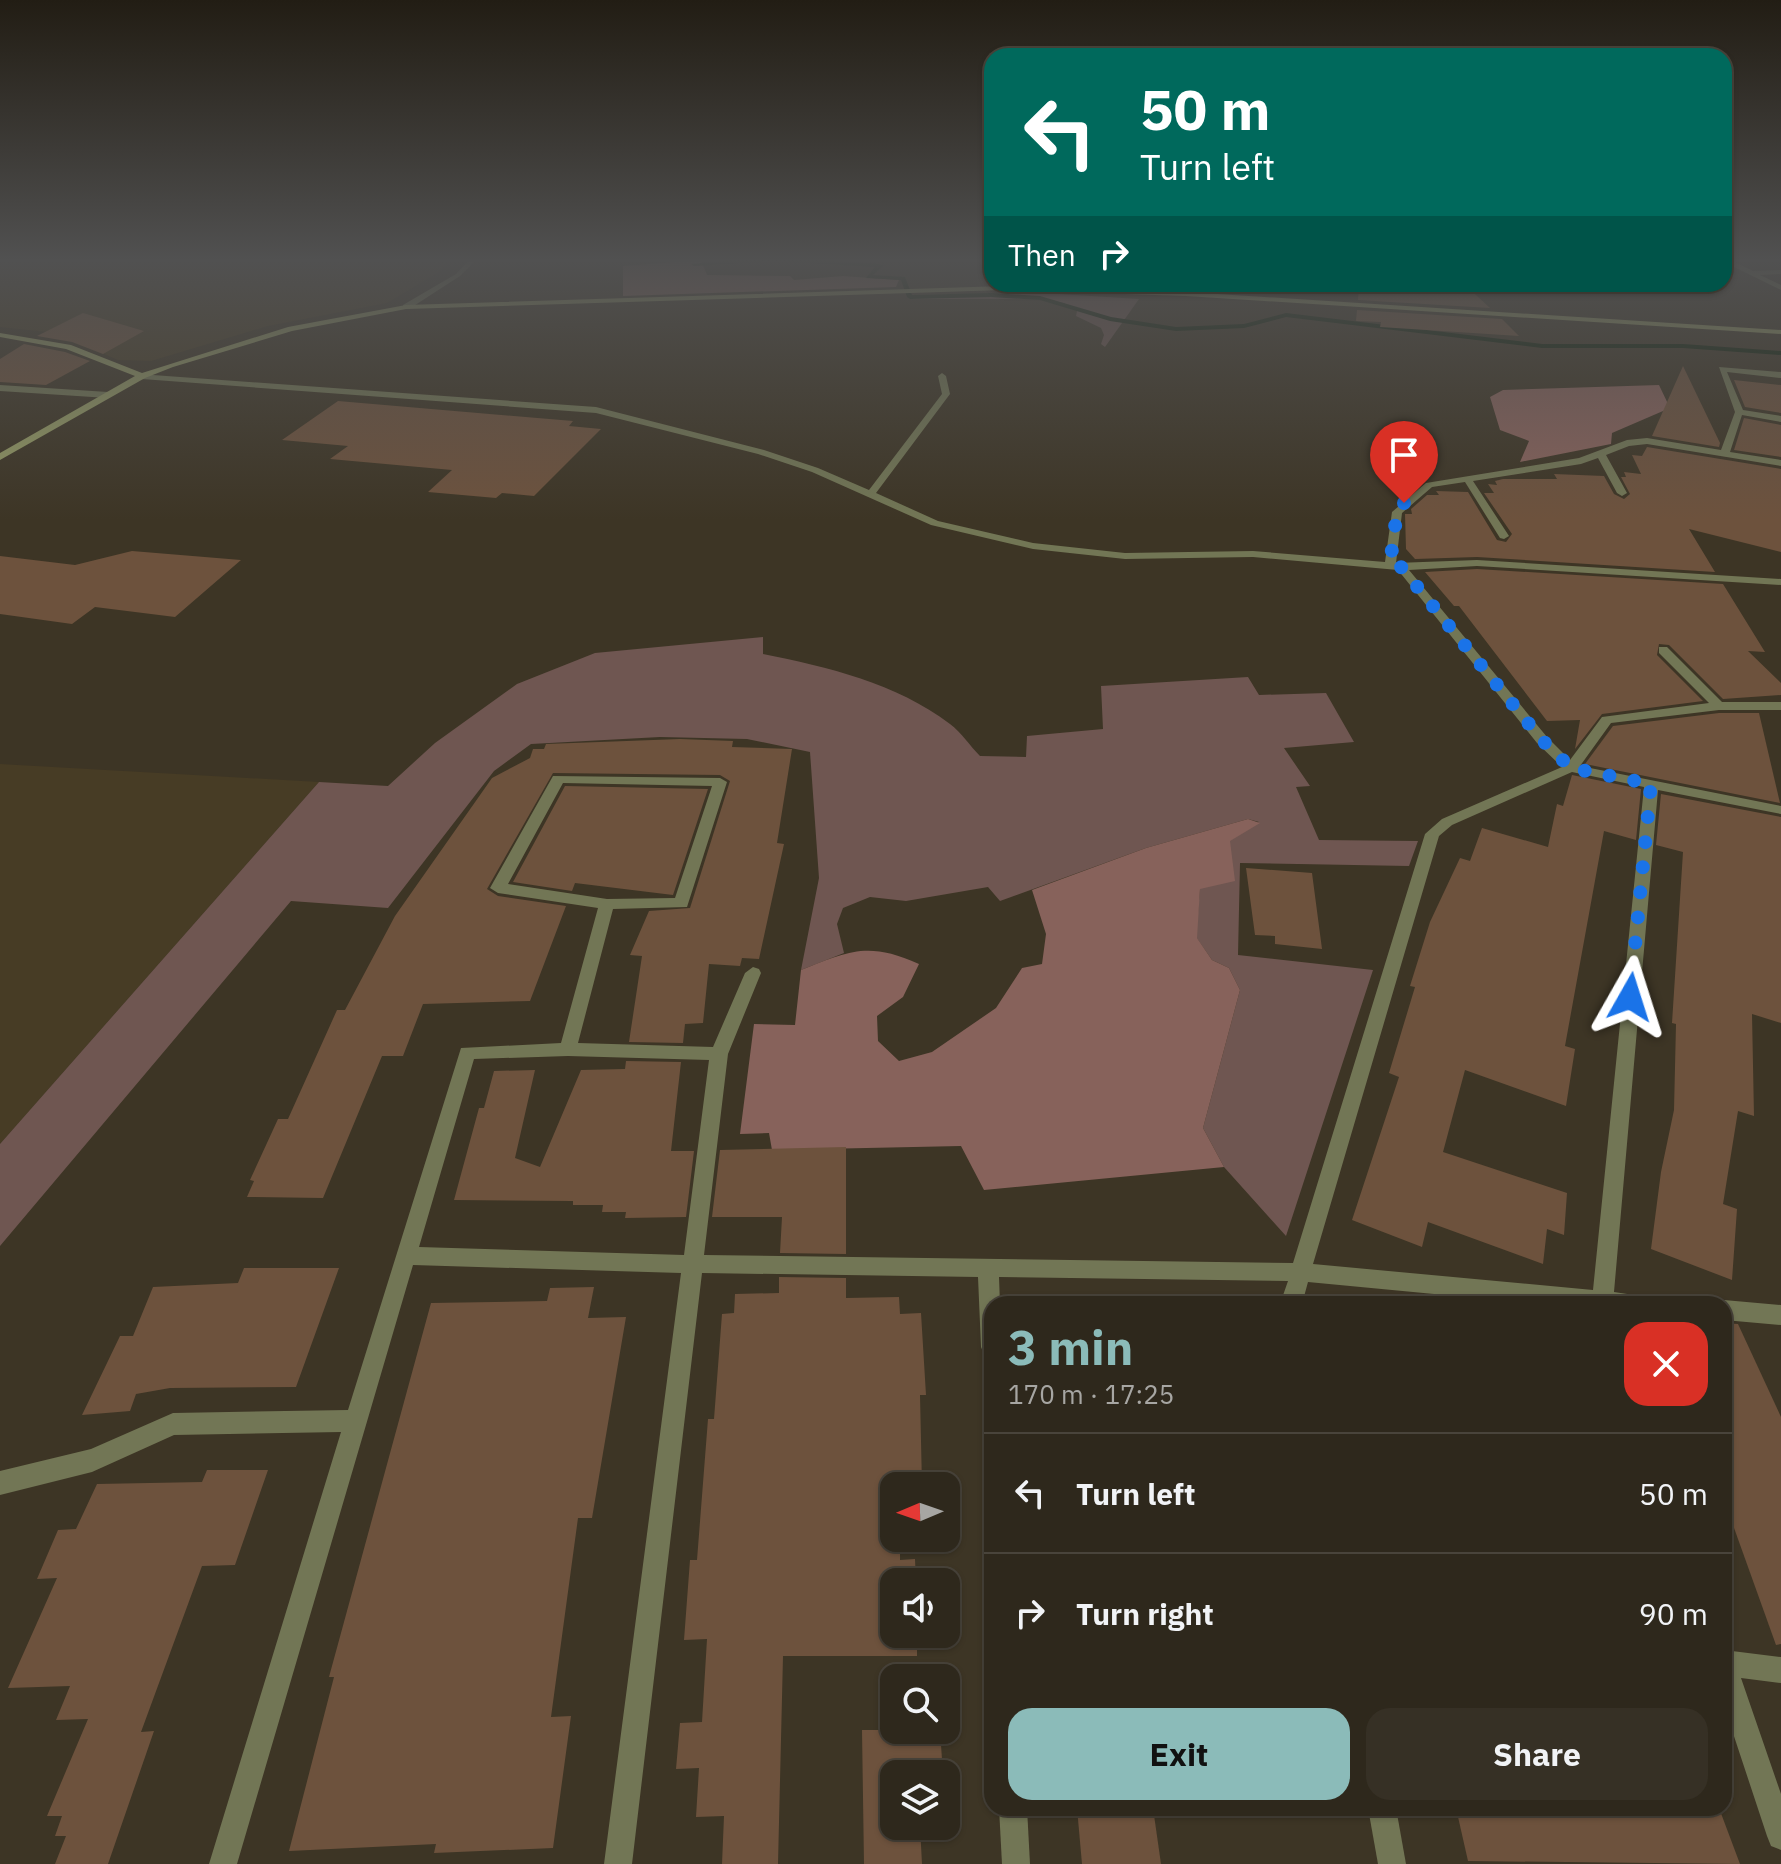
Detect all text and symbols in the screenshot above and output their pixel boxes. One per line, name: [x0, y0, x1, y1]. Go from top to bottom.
text: 50 m: [1140, 73, 1270, 145]
icon: left: [1008, 80, 1112, 184]
text: Turn left: [1140, 143, 1275, 190]
icon: right: [1092, 232, 1136, 276]
text: Then: [1008, 235, 1076, 274]
pin: [1370, 421, 1438, 503]
icon: arrive: [1382, 433, 1426, 477]
position arrow: [1588, 955, 1672, 1039]
text: 3 min: [1008, 1316, 1133, 1378]
button: close: [1624, 1322, 1708, 1406]
text: 170 m · 17:25: [1008, 1377, 1174, 1411]
icon: left: [1008, 1471, 1052, 1515]
north arrow: [880, 1472, 960, 1552]
map controls: [880, 1472, 960, 1840]
text: Turn left: [1076, 1474, 1195, 1513]
text: 50 m: [1639, 1474, 1708, 1513]
button: sound: [880, 1568, 960, 1648]
icon: right: [1008, 1591, 1052, 1635]
text: Turn right: [1076, 1594, 1214, 1633]
text: 90 m: [1639, 1594, 1708, 1633]
button: search: [880, 1664, 960, 1744]
button: Exit: [1008, 1708, 1350, 1800]
button: Share: [1366, 1708, 1708, 1800]
button: layers: [880, 1760, 960, 1840]

